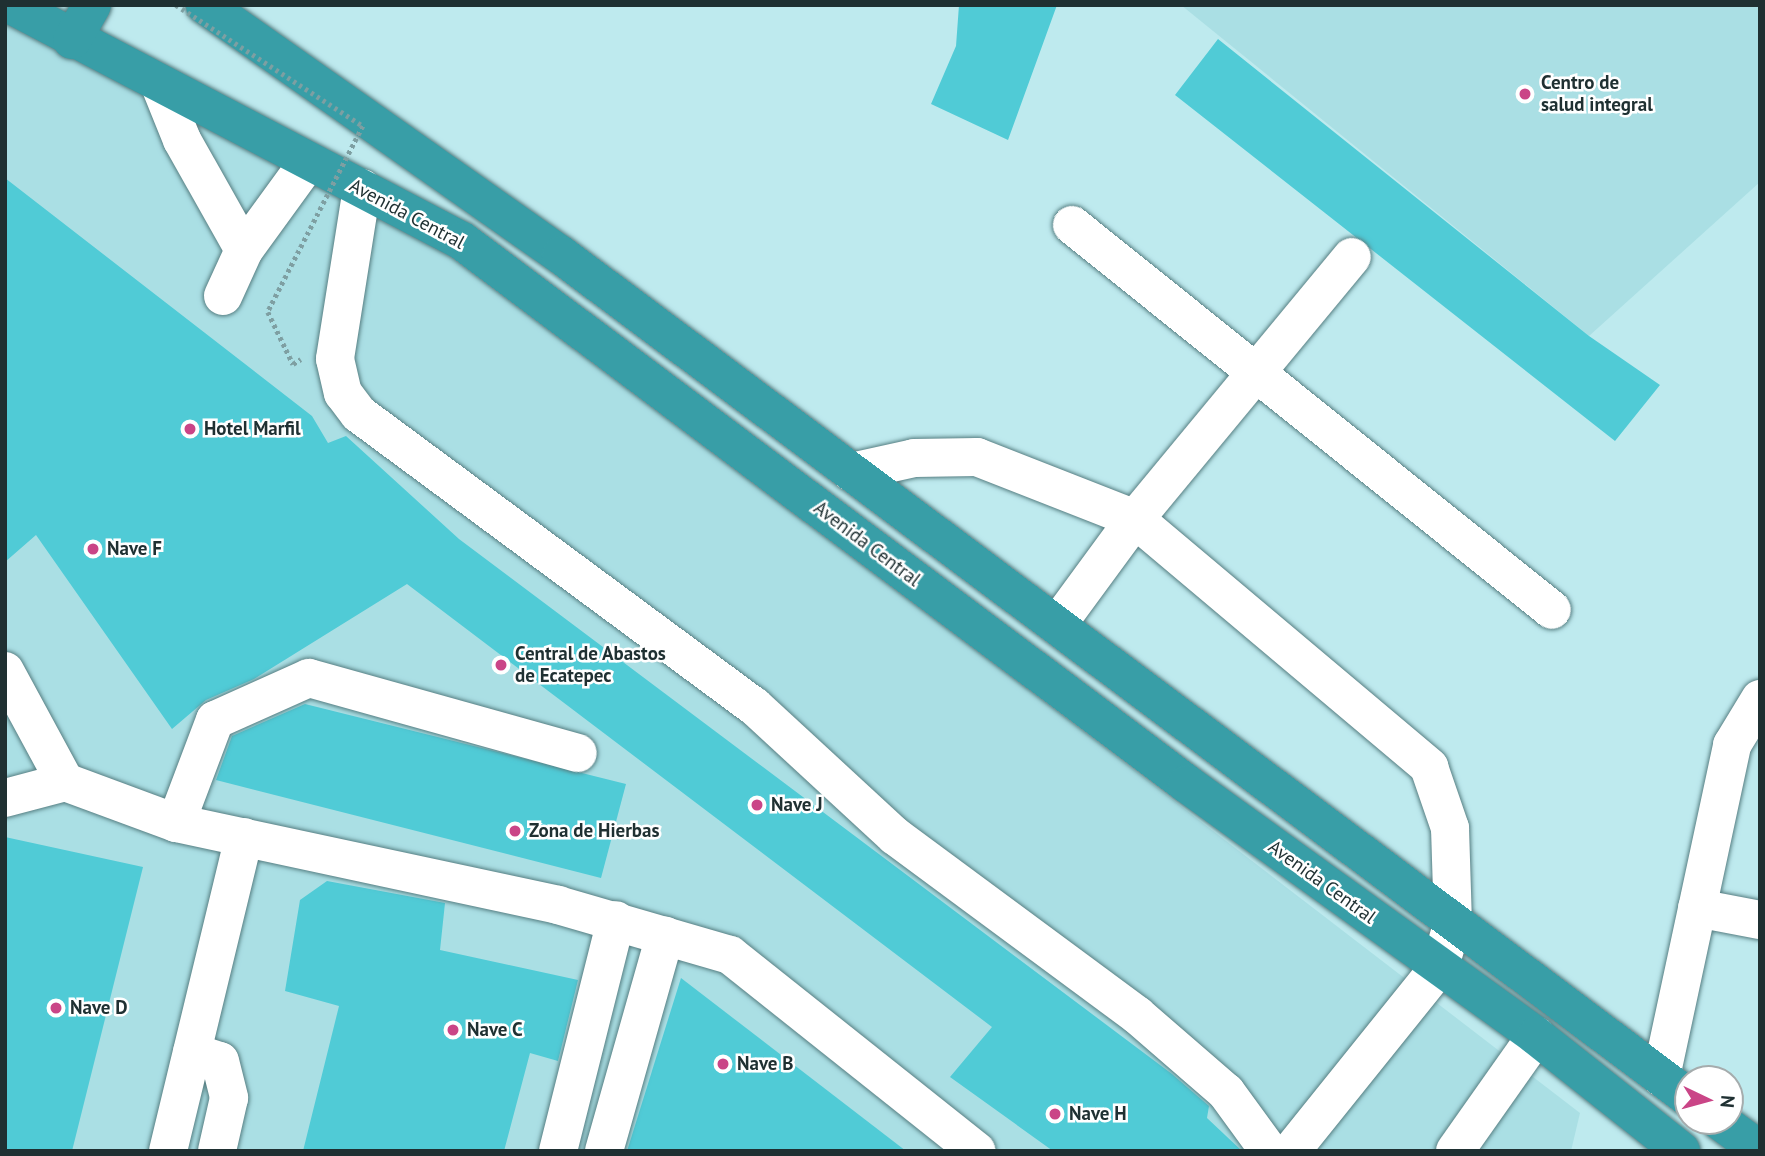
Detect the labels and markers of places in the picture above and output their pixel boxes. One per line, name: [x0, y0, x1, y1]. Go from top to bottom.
place label: Centro de salud integral: [1541, 72, 1653, 116]
marker: Centro de salud integral: [1515, 84, 1535, 104]
place label: Hotel Marfil: [204, 418, 301, 440]
marker: Hotel Marfil: [182, 421, 198, 437]
place label: Nave F: [107, 538, 162, 560]
marker: Nave F: [85, 541, 101, 557]
place label: Central de Abastos de Ecatepec: [515, 643, 667, 687]
marker: Central de Abastos de Ecatepec: [493, 657, 509, 673]
place label: Nave J: [771, 794, 823, 816]
marker: Nave J: [749, 797, 765, 813]
place label: Zona de Hierbas: [529, 820, 659, 842]
marker: Zona de Hierbas: [507, 823, 523, 839]
place label: Nave D: [70, 997, 128, 1019]
marker: Nave D: [48, 1000, 64, 1016]
place label: Nave C: [467, 1019, 523, 1041]
marker: Nave C: [445, 1022, 461, 1038]
place label: Nave B: [737, 1053, 794, 1075]
marker: Nave B: [715, 1056, 731, 1072]
place label: Nave H: [1069, 1103, 1127, 1125]
marker: Nave H: [1047, 1106, 1063, 1122]

